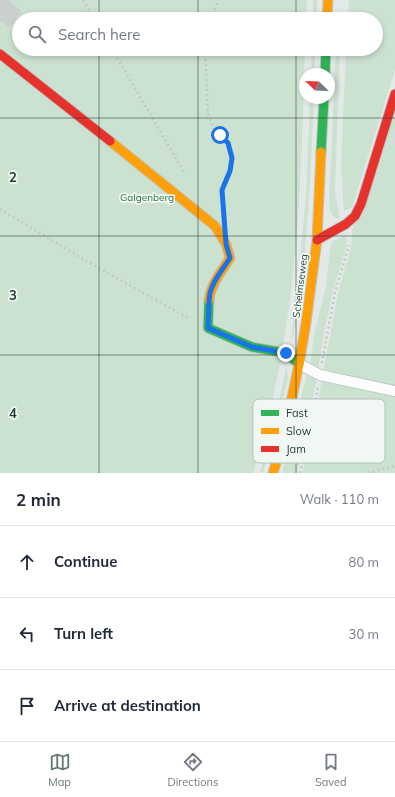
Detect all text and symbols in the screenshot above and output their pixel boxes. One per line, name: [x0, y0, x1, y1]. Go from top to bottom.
search box: [12, 12, 383, 56]
icon: search: [26, 23, 48, 45]
text: Search here: [58, 25, 140, 44]
north arrow: [299, 68, 335, 104]
route start: [211, 126, 229, 144]
text: 2: [9, 169, 17, 185]
park label: Galgenberg: [120, 191, 174, 204]
street label: Schelmseweg: [290, 253, 310, 319]
text: 3: [9, 287, 17, 303]
route end: [277, 344, 295, 362]
legend: [253, 399, 385, 463]
text: 4: [9, 405, 17, 421]
text: Fast: [286, 406, 308, 420]
text: Slow: [286, 424, 312, 438]
text: Jam: [286, 442, 306, 456]
text: 2 min: [16, 489, 61, 510]
text: Walk · 110 m: [300, 491, 379, 507]
icon: ahead: [16, 551, 38, 573]
text: Continue: [54, 552, 117, 571]
text: 80 m: [349, 554, 379, 570]
icon: left: [16, 623, 38, 645]
text: Turn left: [54, 624, 113, 643]
text: 30 m: [349, 626, 379, 642]
icon: arrive: [16, 695, 38, 717]
text: Arrive at destination: [54, 696, 201, 715]
tab: Map: [48, 751, 71, 789]
tab: Directions: [168, 751, 218, 789]
tab: Saved: [315, 751, 347, 789]

